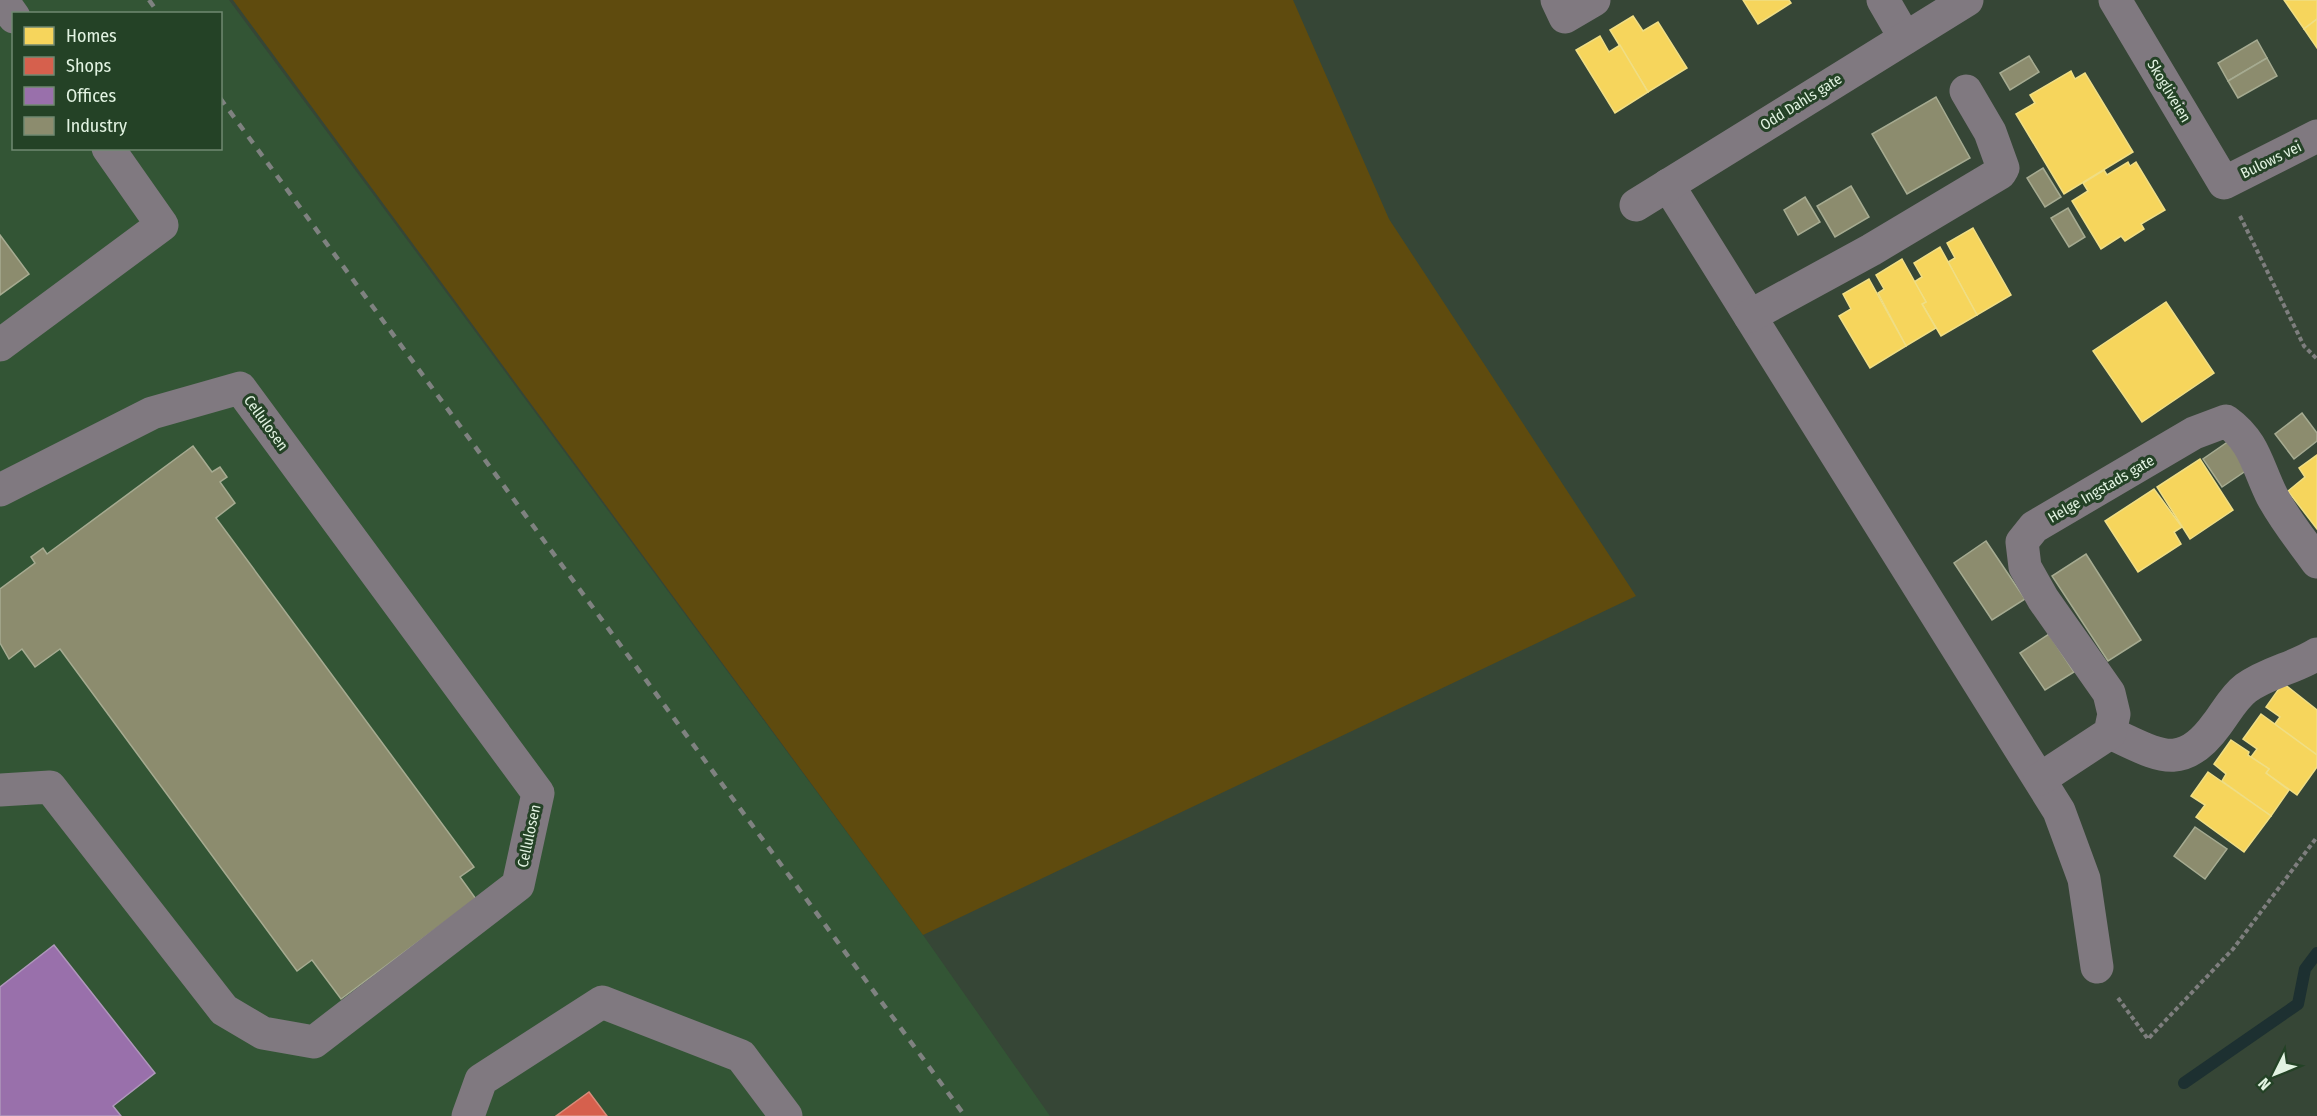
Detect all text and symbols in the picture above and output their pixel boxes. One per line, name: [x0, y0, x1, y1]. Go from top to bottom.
legend: [12, 12, 222, 150]
text: Homes: [66, 25, 117, 47]
text: Shops: [66, 55, 111, 77]
street label: Skogliveien: [2143, 56, 2195, 126]
street label: Odd Dahls gate: [1757, 70, 1845, 134]
text: Offices: [66, 85, 116, 107]
text: Industry: [66, 115, 127, 137]
street label: Bulows vei: [2238, 138, 2304, 182]
street label: Cellulosen: [240, 392, 292, 454]
street label: Helge Ingstads gate: [2045, 451, 2157, 527]
street label: Cellulosen: [514, 803, 544, 869]
north arrow: [2245, 1044, 2305, 1104]
text: N: [2254, 1074, 2275, 1094]

